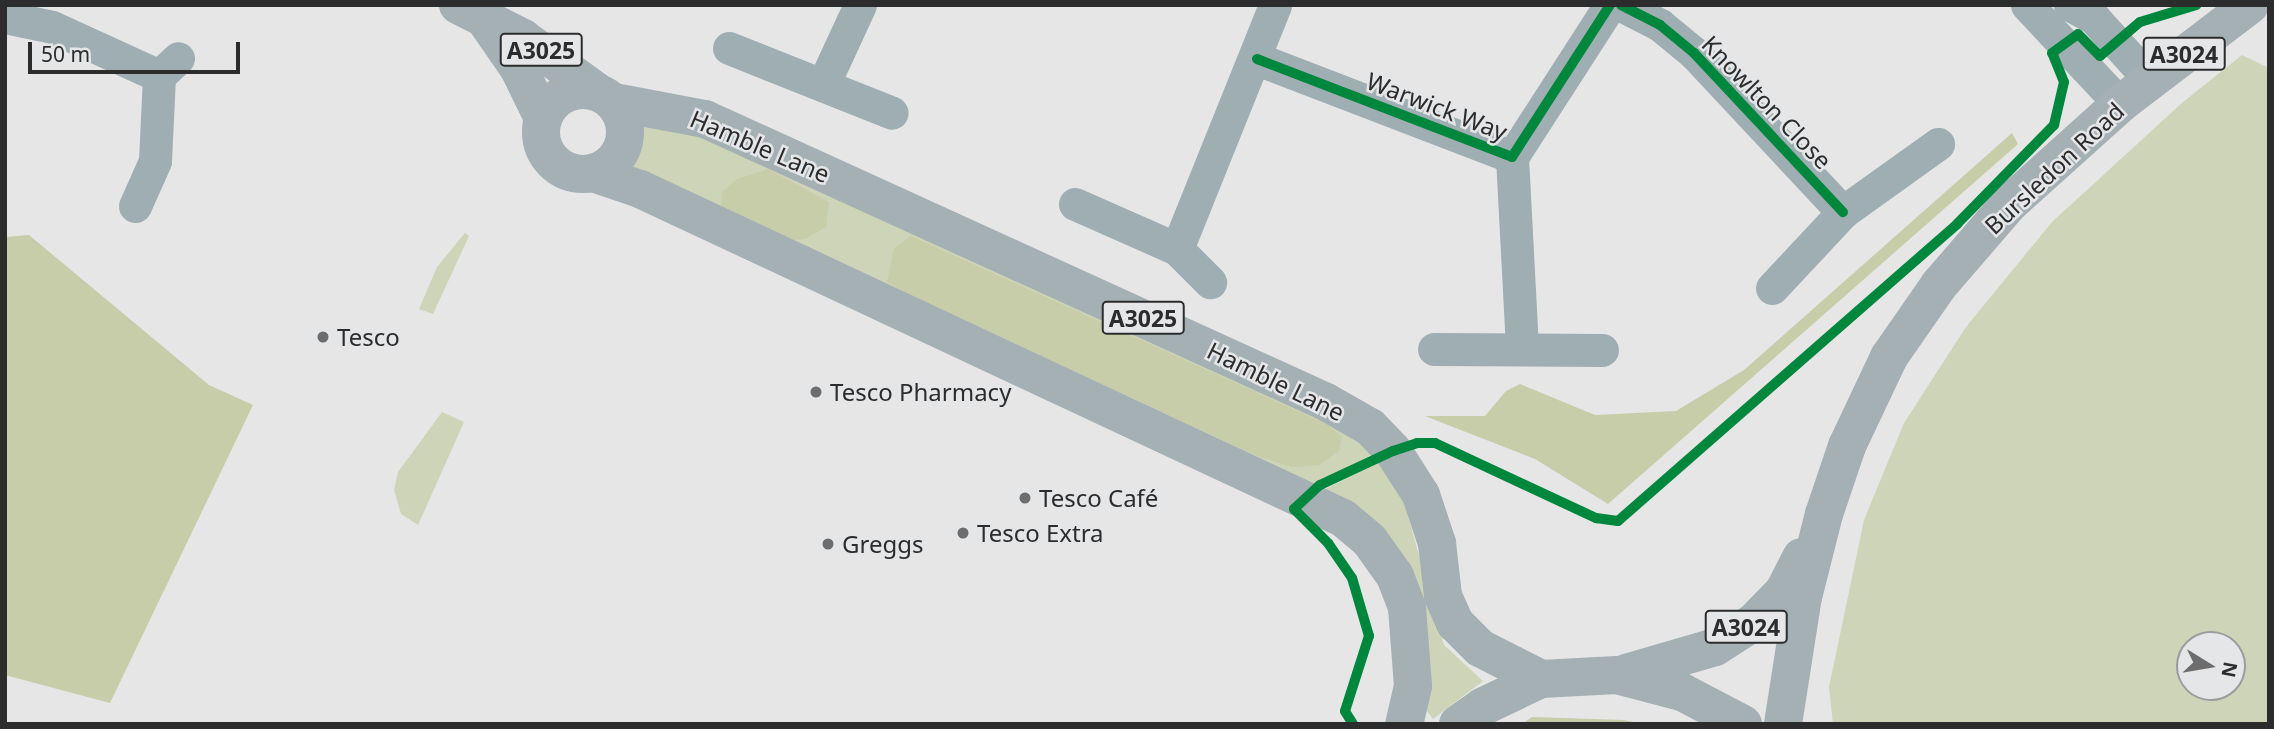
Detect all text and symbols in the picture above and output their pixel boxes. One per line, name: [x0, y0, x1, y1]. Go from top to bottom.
scale bar: [32, 28, 243, 72]
street label: Knowlton Close: [1696, 29, 1838, 175]
road number: A3025: [499, 31, 583, 70]
road number: A3024: [2142, 34, 2226, 74]
text: 50 m: [41, 40, 90, 68]
street label: Warwick Way: [1363, 66, 1511, 146]
street label: Bursledon Road: [1979, 96, 2129, 240]
street label: Hamble Lane: [686, 104, 834, 188]
road number: A3025: [1101, 298, 1185, 338]
place label: Tesco: [337, 323, 400, 351]
marker: Tesco: [315, 329, 331, 345]
street label: Hamble Lane: [1203, 335, 1349, 427]
place label: Tesco Pharmacy: [830, 378, 1011, 406]
marker: Tesco Pharmacy: [808, 384, 824, 400]
place label: Tesco Café: [1039, 484, 1158, 512]
marker: Tesco Café: [1017, 490, 1033, 506]
place label: Tesco Extra: [977, 519, 1104, 547]
marker: Tesco Extra: [955, 525, 971, 541]
place label: Greggs: [842, 530, 923, 558]
marker: Greggs: [820, 536, 836, 552]
road number: A3024: [1704, 608, 1788, 646]
north arrow: [2176, 631, 2246, 701]
text: N: [2215, 660, 2244, 680]

